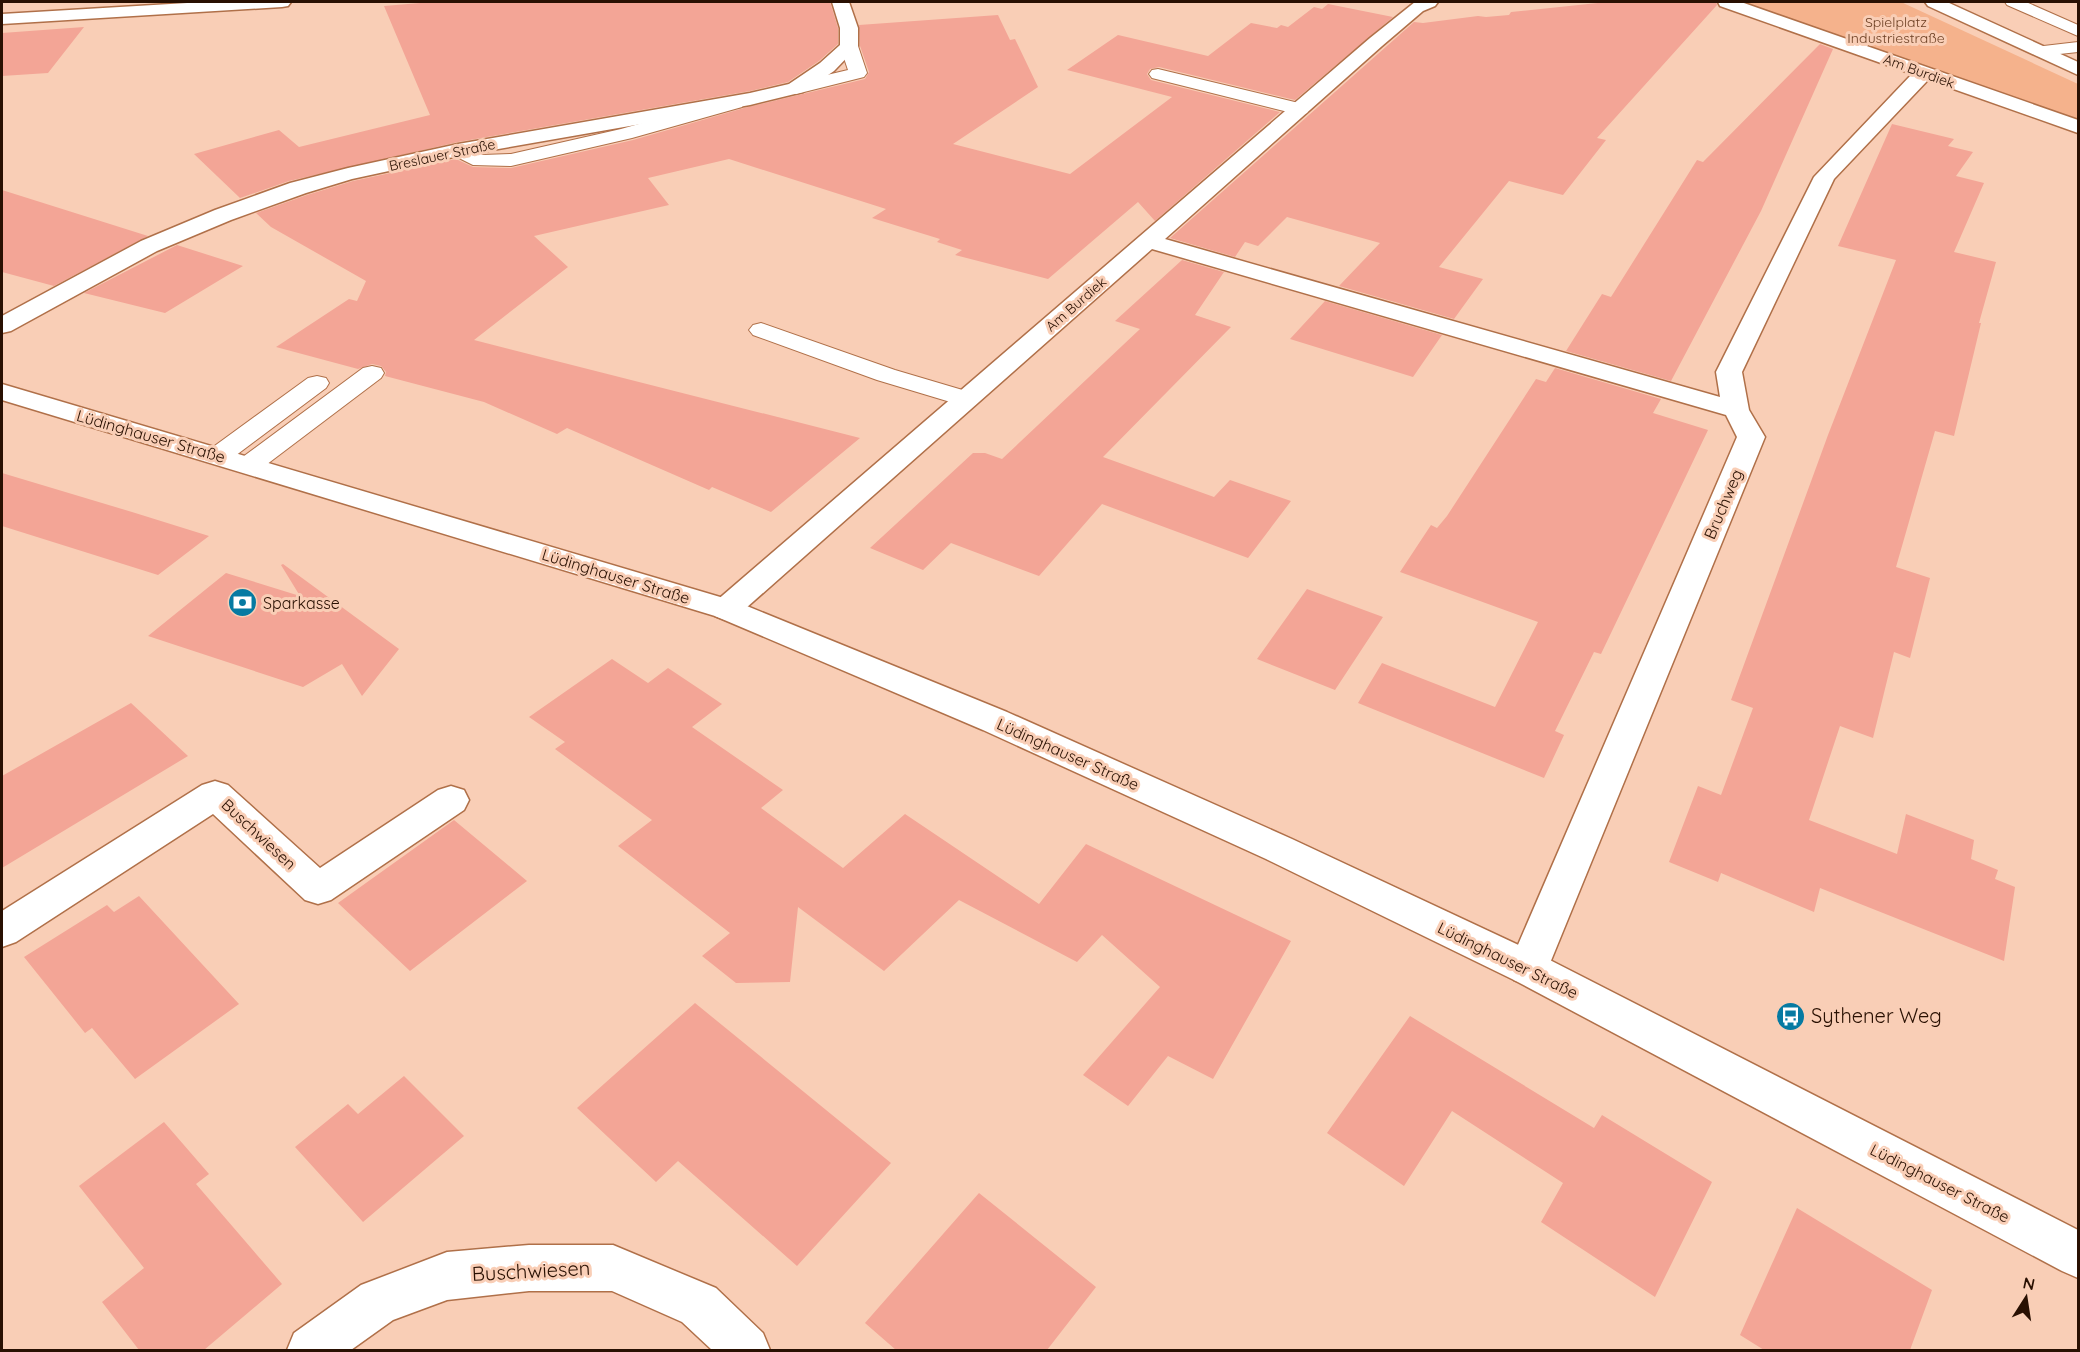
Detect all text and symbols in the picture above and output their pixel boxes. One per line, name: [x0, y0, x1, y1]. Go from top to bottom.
park label: Spielplatz Industriestraße: [1847, 13, 1945, 47]
street label: Am Burdiek: [1881, 50, 1957, 92]
street label: Breslauer Straße: [387, 135, 497, 175]
street label: Am Burdiek: [1042, 273, 1110, 335]
street label: Lüdinghauser Straße: [74, 405, 228, 467]
street label: Bruchweg: [1699, 466, 1747, 542]
street label: Lüdinghauser Straße: [540, 544, 692, 608]
bank icon: Sparkasse: [226, 587, 258, 619]
place label: Sparkasse: [263, 593, 340, 613]
street label: Lüdinghauser Straße: [994, 714, 1142, 794]
street label: Buschwiesen: [218, 794, 300, 874]
street label: Lüdinghauser Straße: [1435, 917, 1581, 1003]
bus stop icon: Sythener Weg: [1774, 1000, 1806, 1032]
place label: Sythener Weg: [1811, 1003, 1942, 1028]
street label: Lüdinghauser Straße: [1867, 1139, 2013, 1227]
street label: Buschwiesen: [471, 1255, 591, 1286]
north arrow: [1996, 1268, 2056, 1328]
text: N: [2021, 1272, 2037, 1294]

